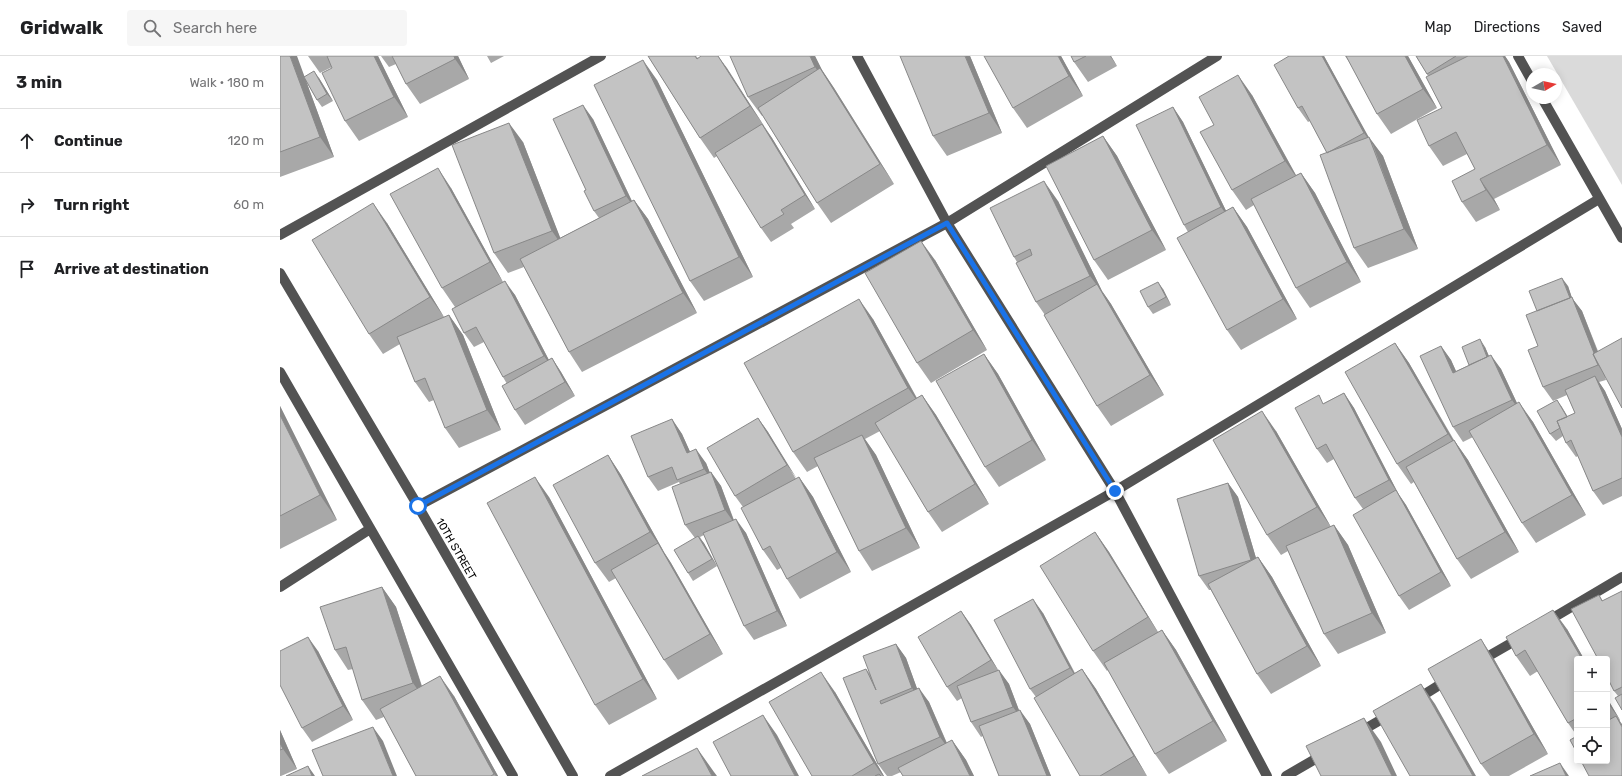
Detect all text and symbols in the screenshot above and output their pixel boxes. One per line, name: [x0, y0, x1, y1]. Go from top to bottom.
search box: [127, 10, 407, 46]
text: Gridwalk: [20, 16, 103, 39]
icon: search: [141, 17, 163, 39]
text: Search here: [173, 19, 257, 37]
text: Map: [1425, 19, 1452, 36]
text: Directions: [1474, 19, 1540, 36]
text: Saved: [1562, 19, 1602, 36]
north arrow: [1526, 68, 1562, 104]
text: 3 min: [16, 72, 62, 92]
text: Walk · 180 m: [189, 75, 264, 90]
icon: ahead: [16, 130, 38, 152]
text: Continue: [54, 132, 123, 150]
text: 120 m: [228, 133, 264, 148]
icon: right: [16, 194, 38, 216]
text: Turn right: [54, 196, 129, 214]
text: 60 m: [233, 197, 264, 212]
icon: arrive: [16, 258, 38, 280]
text: Arrive at destination: [54, 260, 209, 278]
route end: [1106, 482, 1124, 500]
route start: [409, 497, 427, 515]
street label: 10TH STREET: [433, 516, 479, 582]
map controls: [1574, 656, 1610, 764]
button: +: [1574, 656, 1610, 692]
button: −: [1574, 692, 1610, 728]
button: locate: [1574, 728, 1610, 764]

